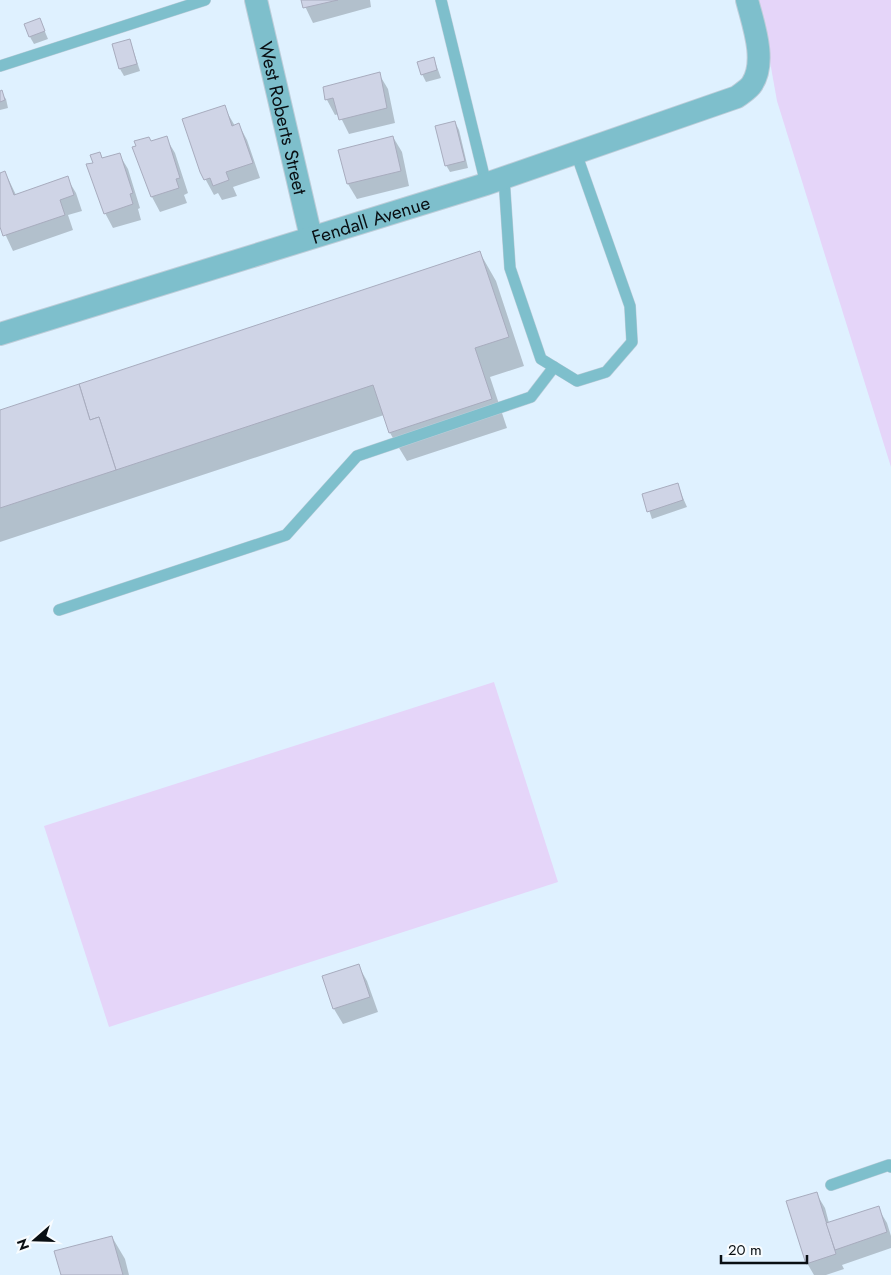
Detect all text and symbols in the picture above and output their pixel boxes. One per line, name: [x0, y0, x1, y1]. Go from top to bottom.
street label: West Roberts Street: [253, 39, 314, 198]
street label: Fendall Avenue: [308, 189, 433, 251]
north arrow: [10, 1215, 60, 1265]
scale bar: [721, 1232, 807, 1264]
text: N: [11, 1236, 34, 1253]
text: 20 m: [728, 1239, 762, 1261]

